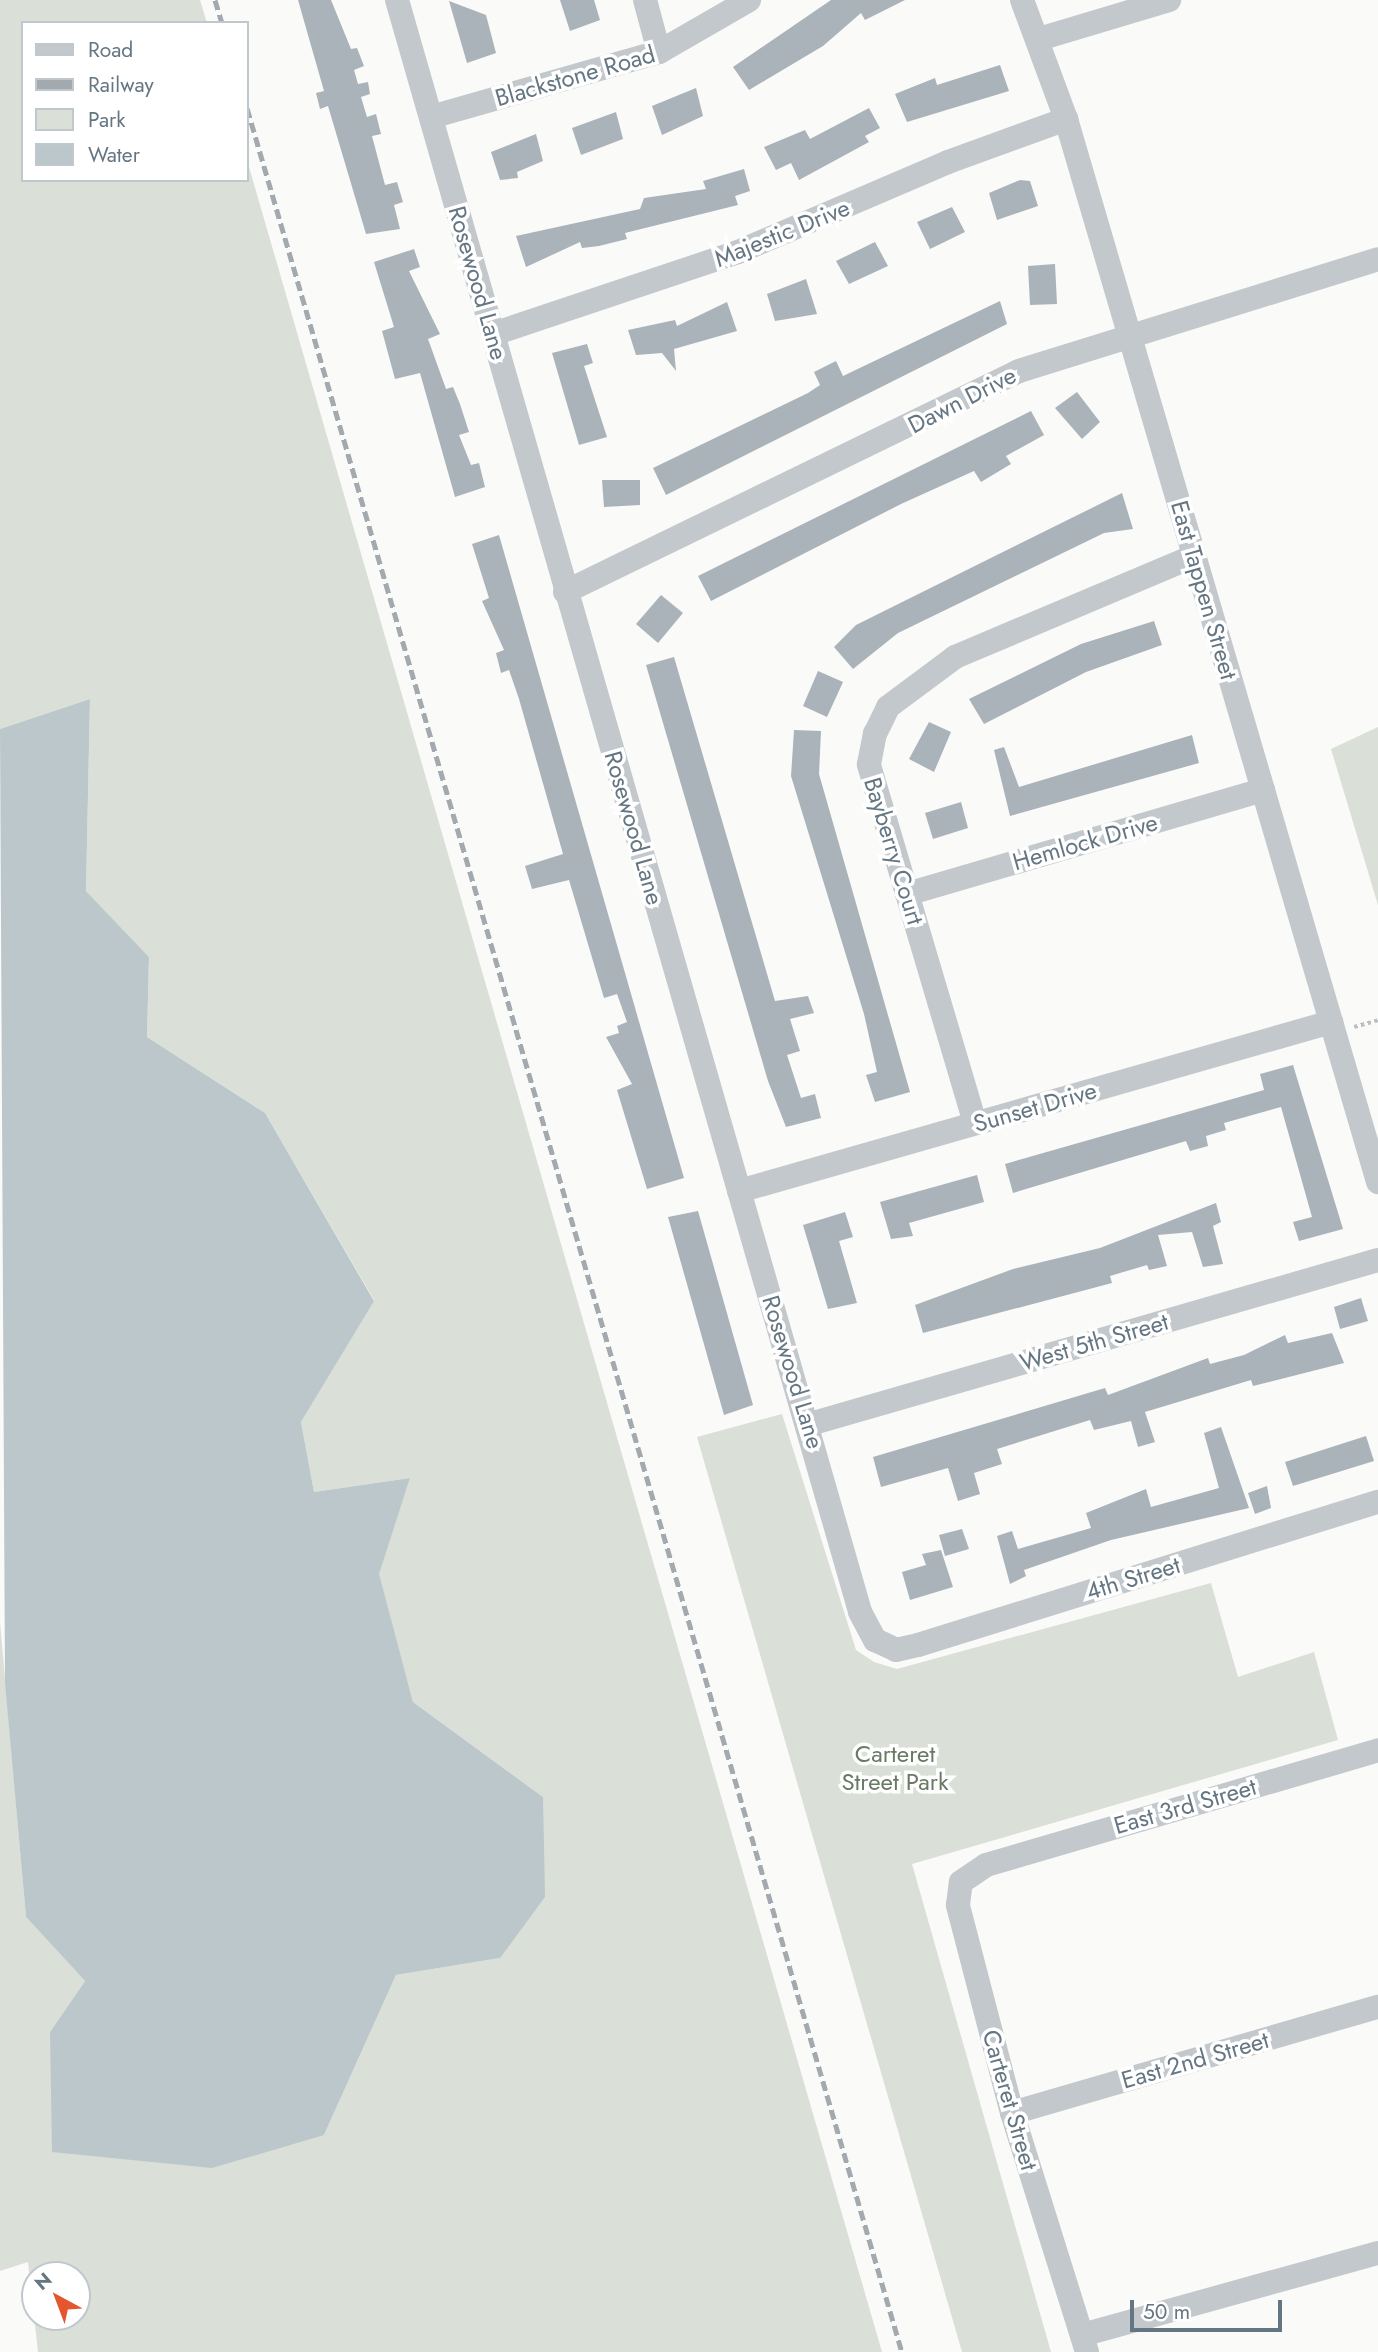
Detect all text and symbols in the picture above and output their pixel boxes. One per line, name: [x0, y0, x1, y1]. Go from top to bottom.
legend: [21, 21, 248, 182]
text: Road: [88, 35, 133, 65]
street label: Blackstone Road: [492, 39, 658, 113]
text: Railway: [88, 70, 154, 100]
text: Park: [88, 105, 125, 135]
text: Water: [88, 140, 140, 170]
street label: Majestic Drive: [710, 193, 854, 273]
street label: Rosewood Lane: [442, 203, 514, 363]
street label: Dawn Drive: [903, 361, 1021, 439]
street label: East Tappen Street: [1165, 497, 1243, 683]
street label: Rosewood Lane: [598, 748, 670, 908]
street label: Bayberry Court: [858, 774, 930, 928]
street label: Hemlock Drive: [1009, 808, 1161, 876]
street label: Sunset Drive: [970, 1076, 1100, 1138]
street label: Rosewood Lane: [756, 1292, 830, 1452]
street label: West 5th Street: [1016, 1307, 1172, 1377]
street label: 4th Street: [1082, 1550, 1184, 1606]
park label: Carteret Street Park: [841, 1740, 949, 1796]
street label: East 3rd Street: [1110, 1772, 1260, 1840]
street label: East 2nd Street: [1118, 2025, 1272, 2095]
street label: Carteret Street: [976, 2026, 1044, 2174]
north arrow: [21, 2261, 91, 2331]
text: N: [29, 2266, 58, 2296]
scale bar: [1133, 2286, 1285, 2330]
text: 50 m: [1143, 2297, 1190, 2327]

